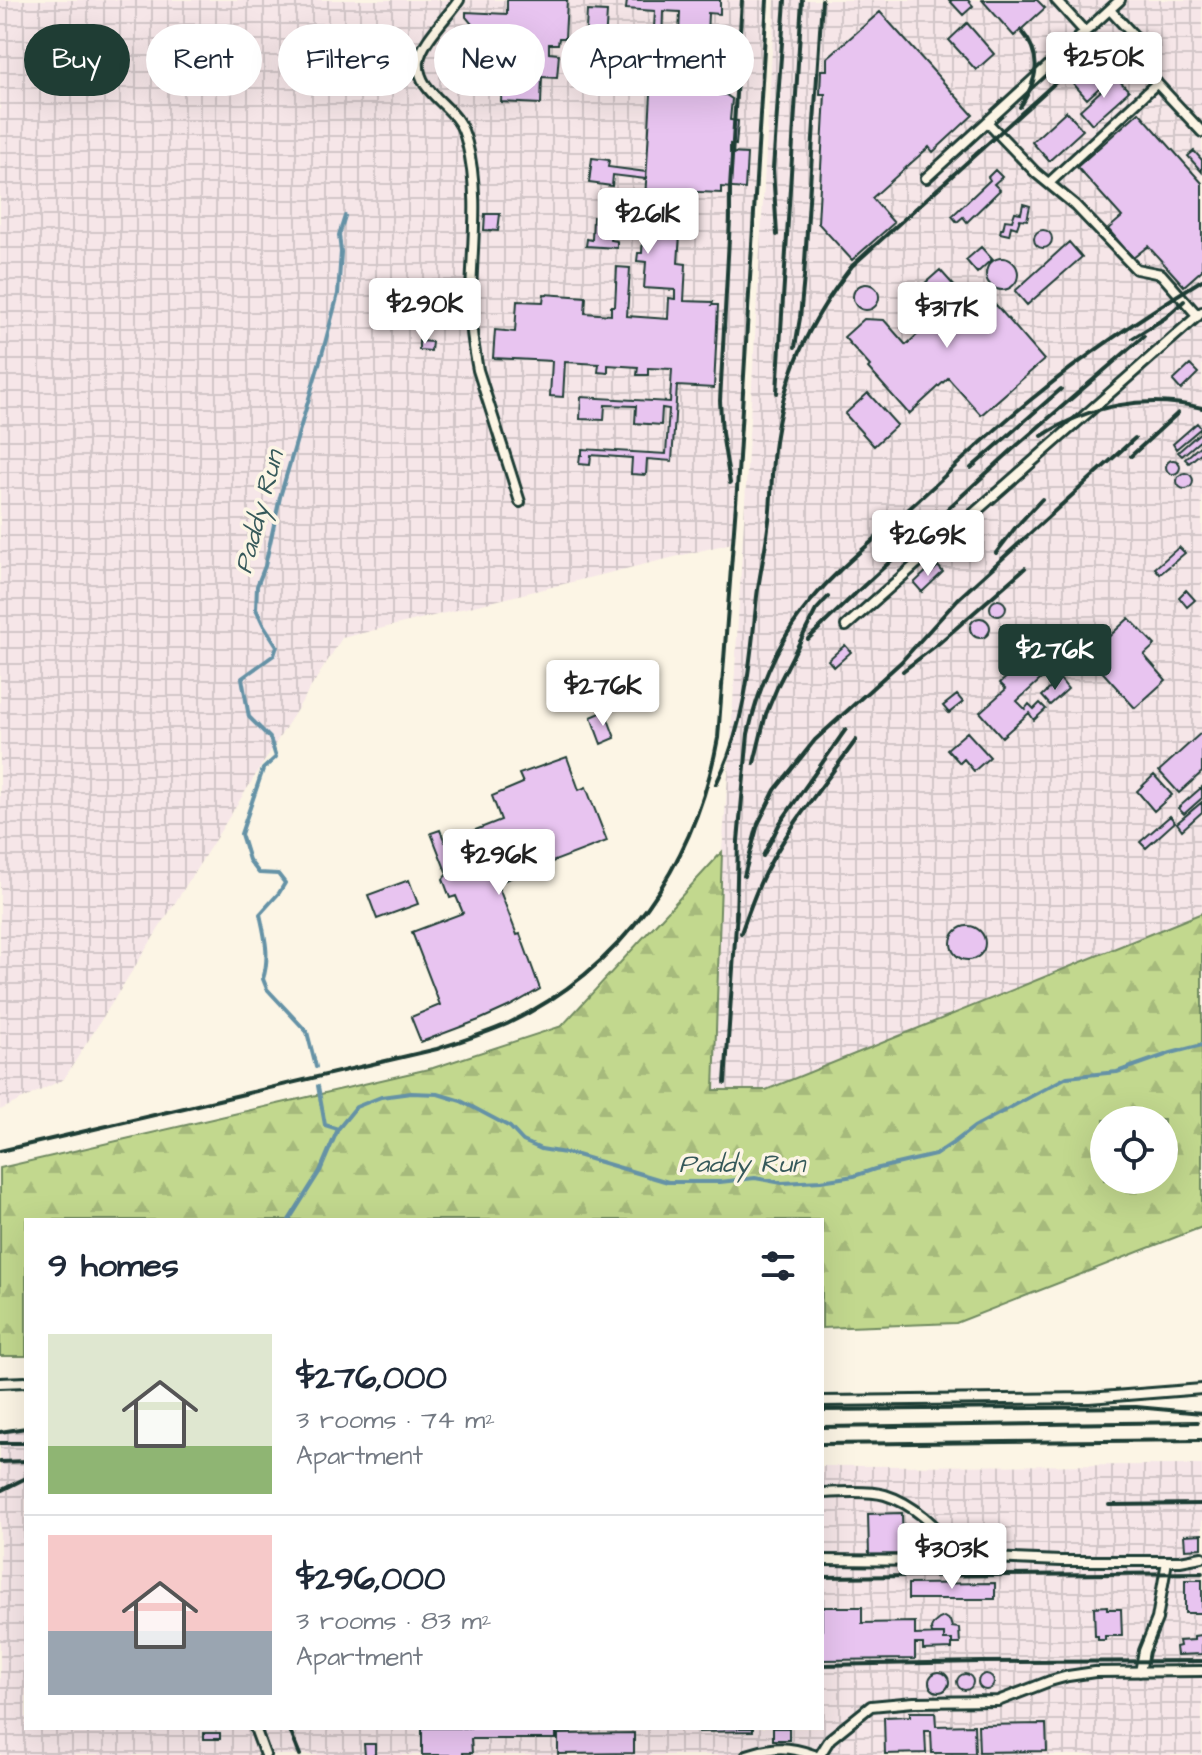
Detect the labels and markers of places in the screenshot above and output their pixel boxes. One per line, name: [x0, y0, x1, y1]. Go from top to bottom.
pin: $250K: [1048, 32, 1160, 100]
pin: $261K: [592, 188, 704, 256]
pin: $290K: [369, 278, 481, 346]
pin: $317K: [891, 282, 1003, 350]
pin: $269K: [872, 510, 984, 578]
pin: $276K: [999, 624, 1111, 692]
pin: $276K: [547, 660, 659, 728]
pin: $296K: [443, 829, 555, 897]
pin: $303K: [896, 1523, 1008, 1591]

